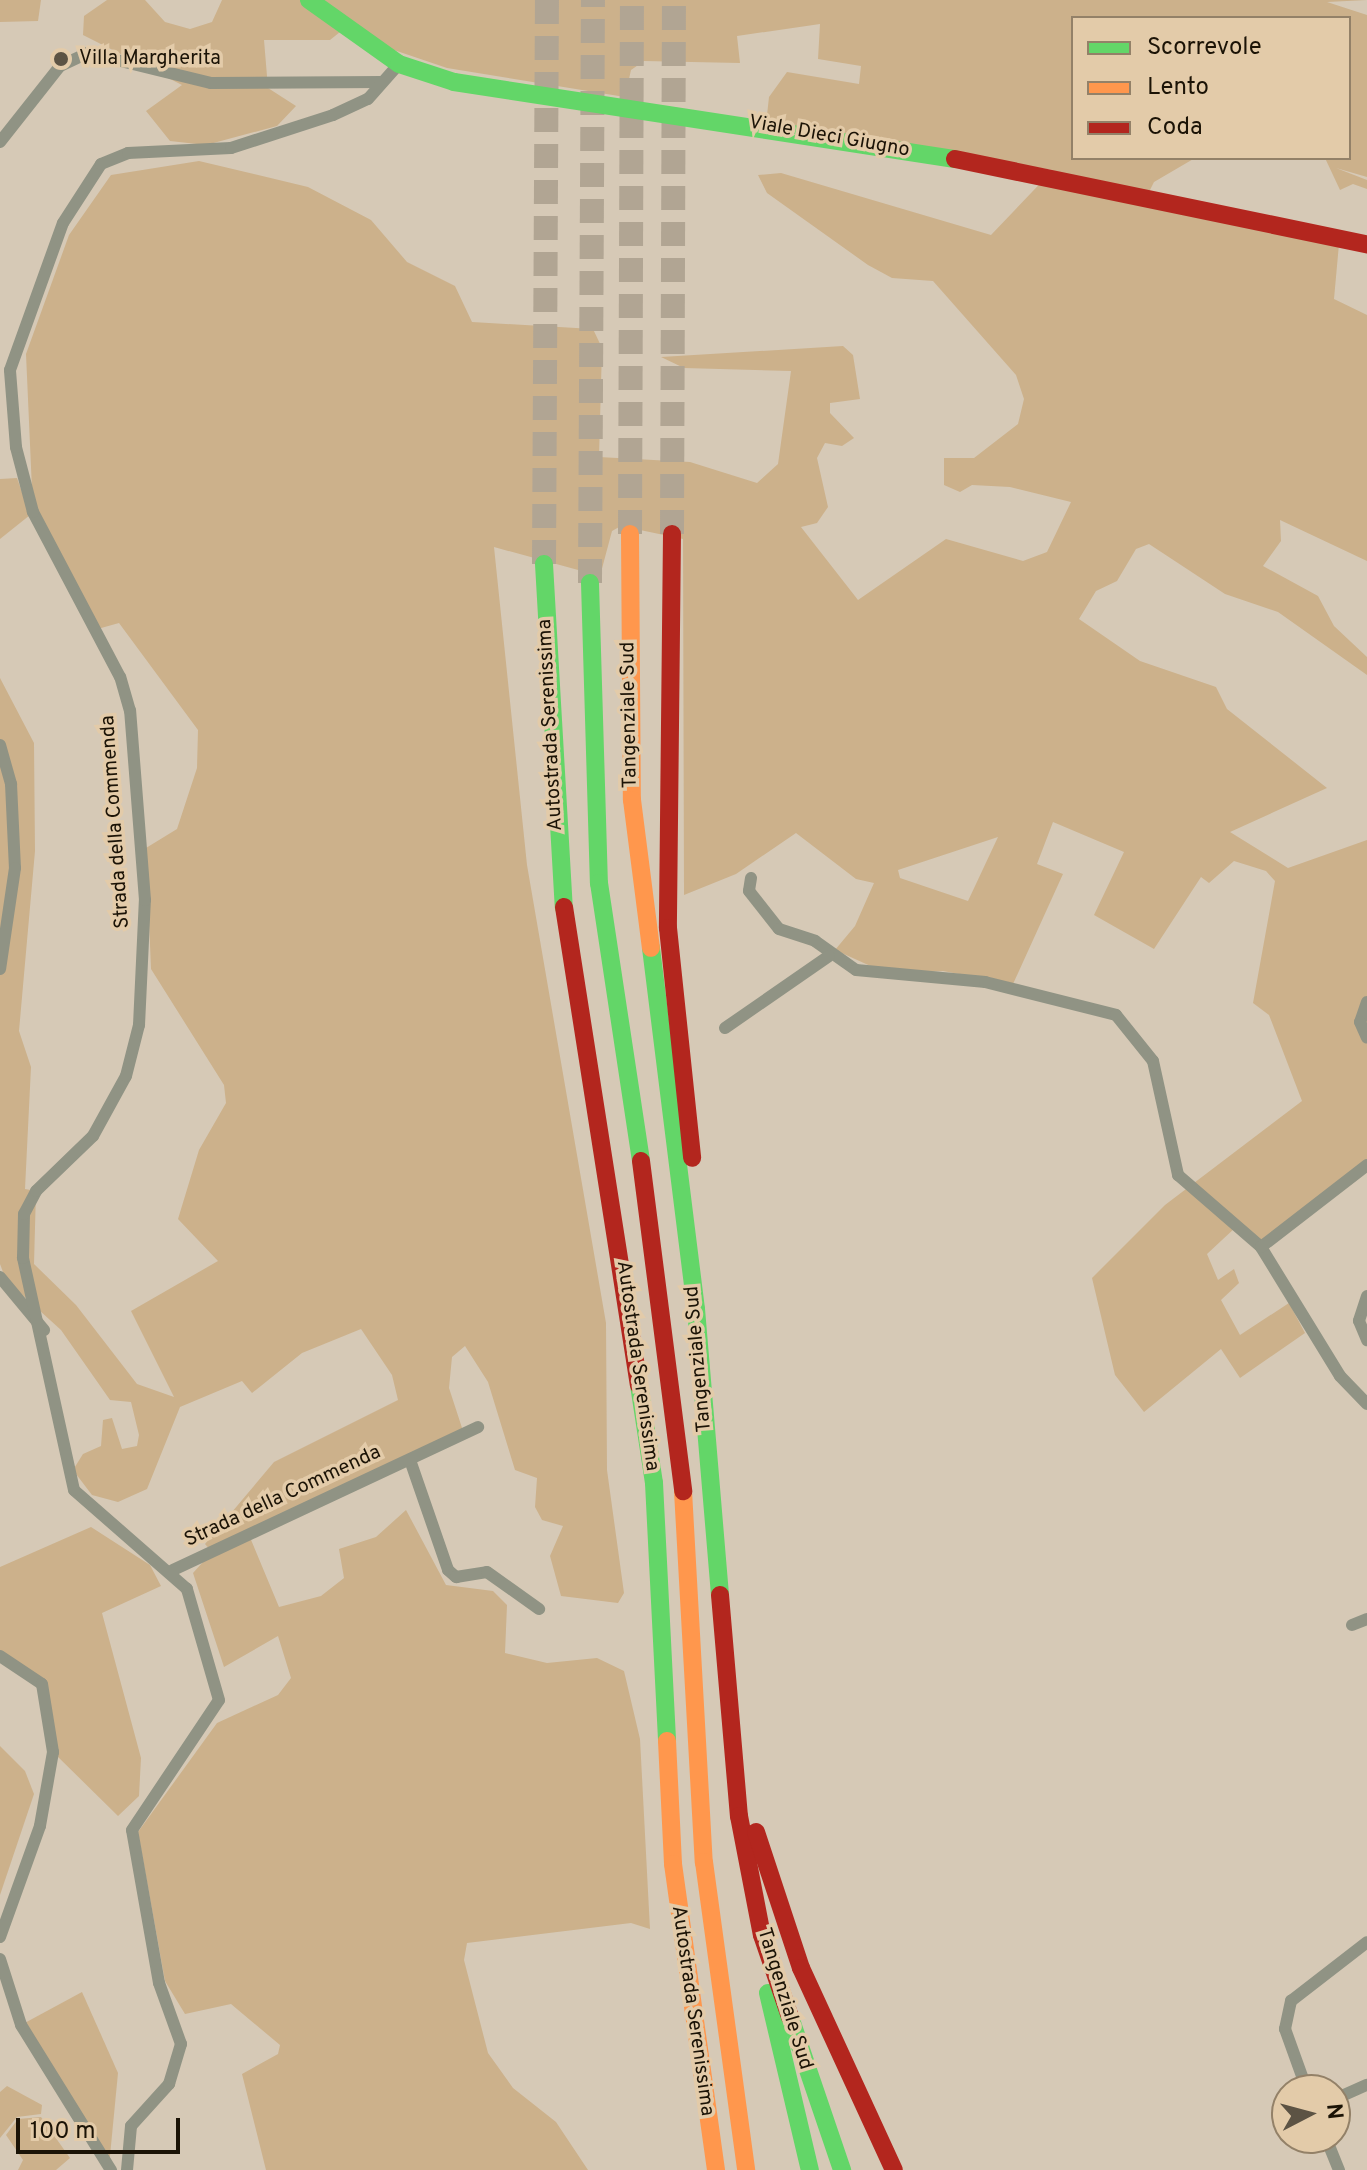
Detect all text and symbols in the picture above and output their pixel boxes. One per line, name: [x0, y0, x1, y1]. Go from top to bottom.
legend: [1071, 16, 1351, 160]
text: Scorrevole: [1147, 33, 1262, 63]
place label: Villa Margherita: [79, 47, 221, 71]
marker: Villa Margherita: [50, 48, 72, 70]
text: Lento: [1147, 73, 1209, 103]
street label: Viale Dieci Giugno: [747, 111, 911, 163]
text: Coda: [1147, 113, 1203, 143]
street label: Autostrada Serenissima: [533, 618, 569, 832]
street label: Tangenziale Sud: [617, 641, 643, 789]
street label: Strada della Commenda: [97, 715, 135, 929]
street label: Autostrada Serenissima: [610, 1259, 664, 1473]
street label: Tangenziale Sud: [681, 1285, 717, 1433]
street label: Strada della Commenda: [181, 1441, 385, 1553]
street label: Autostrada Serenissima: [665, 1904, 719, 2118]
street label: Tangenziale Sud: [751, 1925, 817, 2073]
north arrow: [1271, 2074, 1351, 2154]
scale bar: [20, 2102, 184, 2152]
text: N: [1319, 2102, 1348, 2121]
text: 100 m: [30, 2117, 96, 2147]

